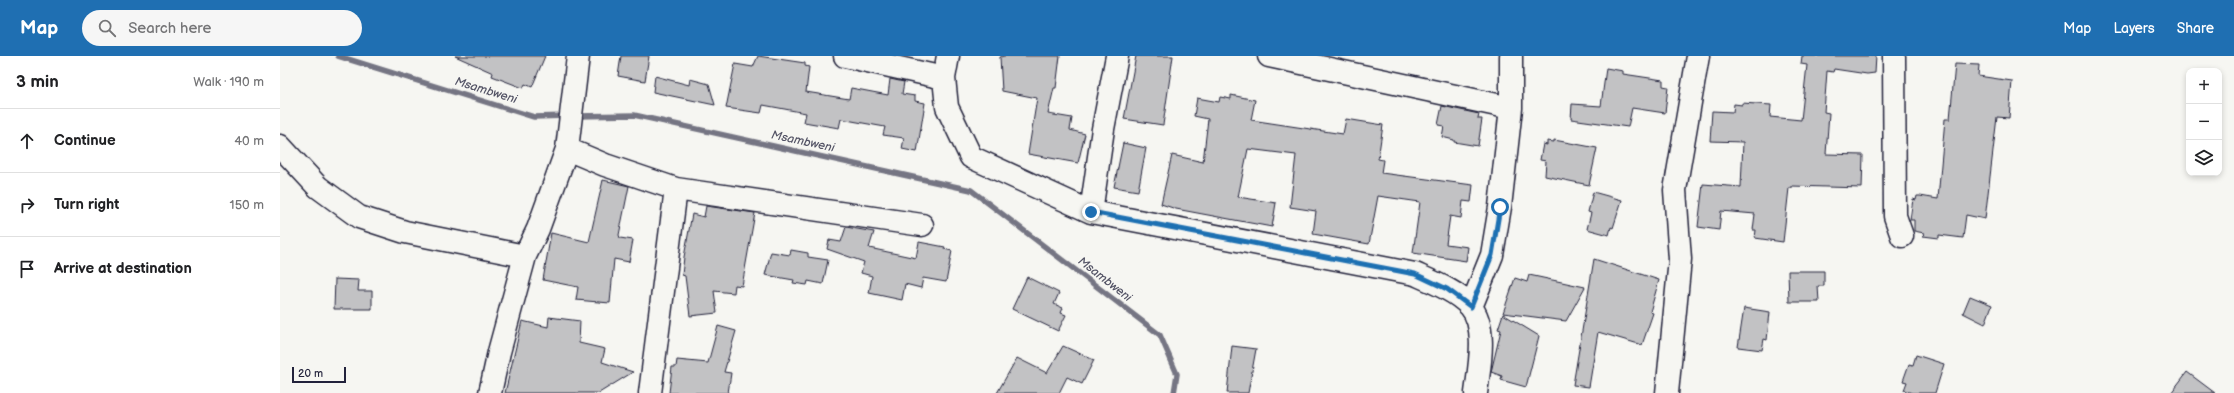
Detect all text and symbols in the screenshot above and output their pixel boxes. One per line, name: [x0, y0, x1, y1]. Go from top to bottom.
search box: [82, 10, 362, 46]
text: Map: [20, 17, 58, 40]
icon: search: [96, 17, 118, 39]
text: Search here: [128, 19, 211, 38]
text: Map: [2063, 20, 2091, 37]
text: Layers: [2113, 20, 2155, 37]
text: Share: [2177, 20, 2214, 37]
map controls: [2186, 68, 2222, 176]
button: +: [2186, 68, 2222, 104]
text: 3 min: [16, 72, 59, 92]
text: Walk · 190 m: [193, 74, 264, 90]
water label: Msambweni: [453, 74, 520, 107]
button: −: [2186, 104, 2222, 140]
water label: Msambweni: [770, 127, 837, 156]
icon: ahead: [16, 130, 38, 152]
text: Continue: [54, 131, 116, 150]
text: 40 m: [234, 133, 264, 149]
button: layers: [2186, 140, 2222, 176]
icon: right: [16, 194, 38, 216]
text: Turn right: [54, 195, 119, 214]
text: 150 m: [230, 197, 264, 213]
route start: [1491, 198, 1509, 216]
route end: [1082, 203, 1100, 221]
water label: Msambweni: [1075, 254, 1136, 306]
icon: arrive: [16, 258, 38, 280]
text: Arrive at destination: [54, 259, 192, 278]
scale bar: [292, 365, 346, 384]
text: 20 m: [298, 367, 323, 380]

